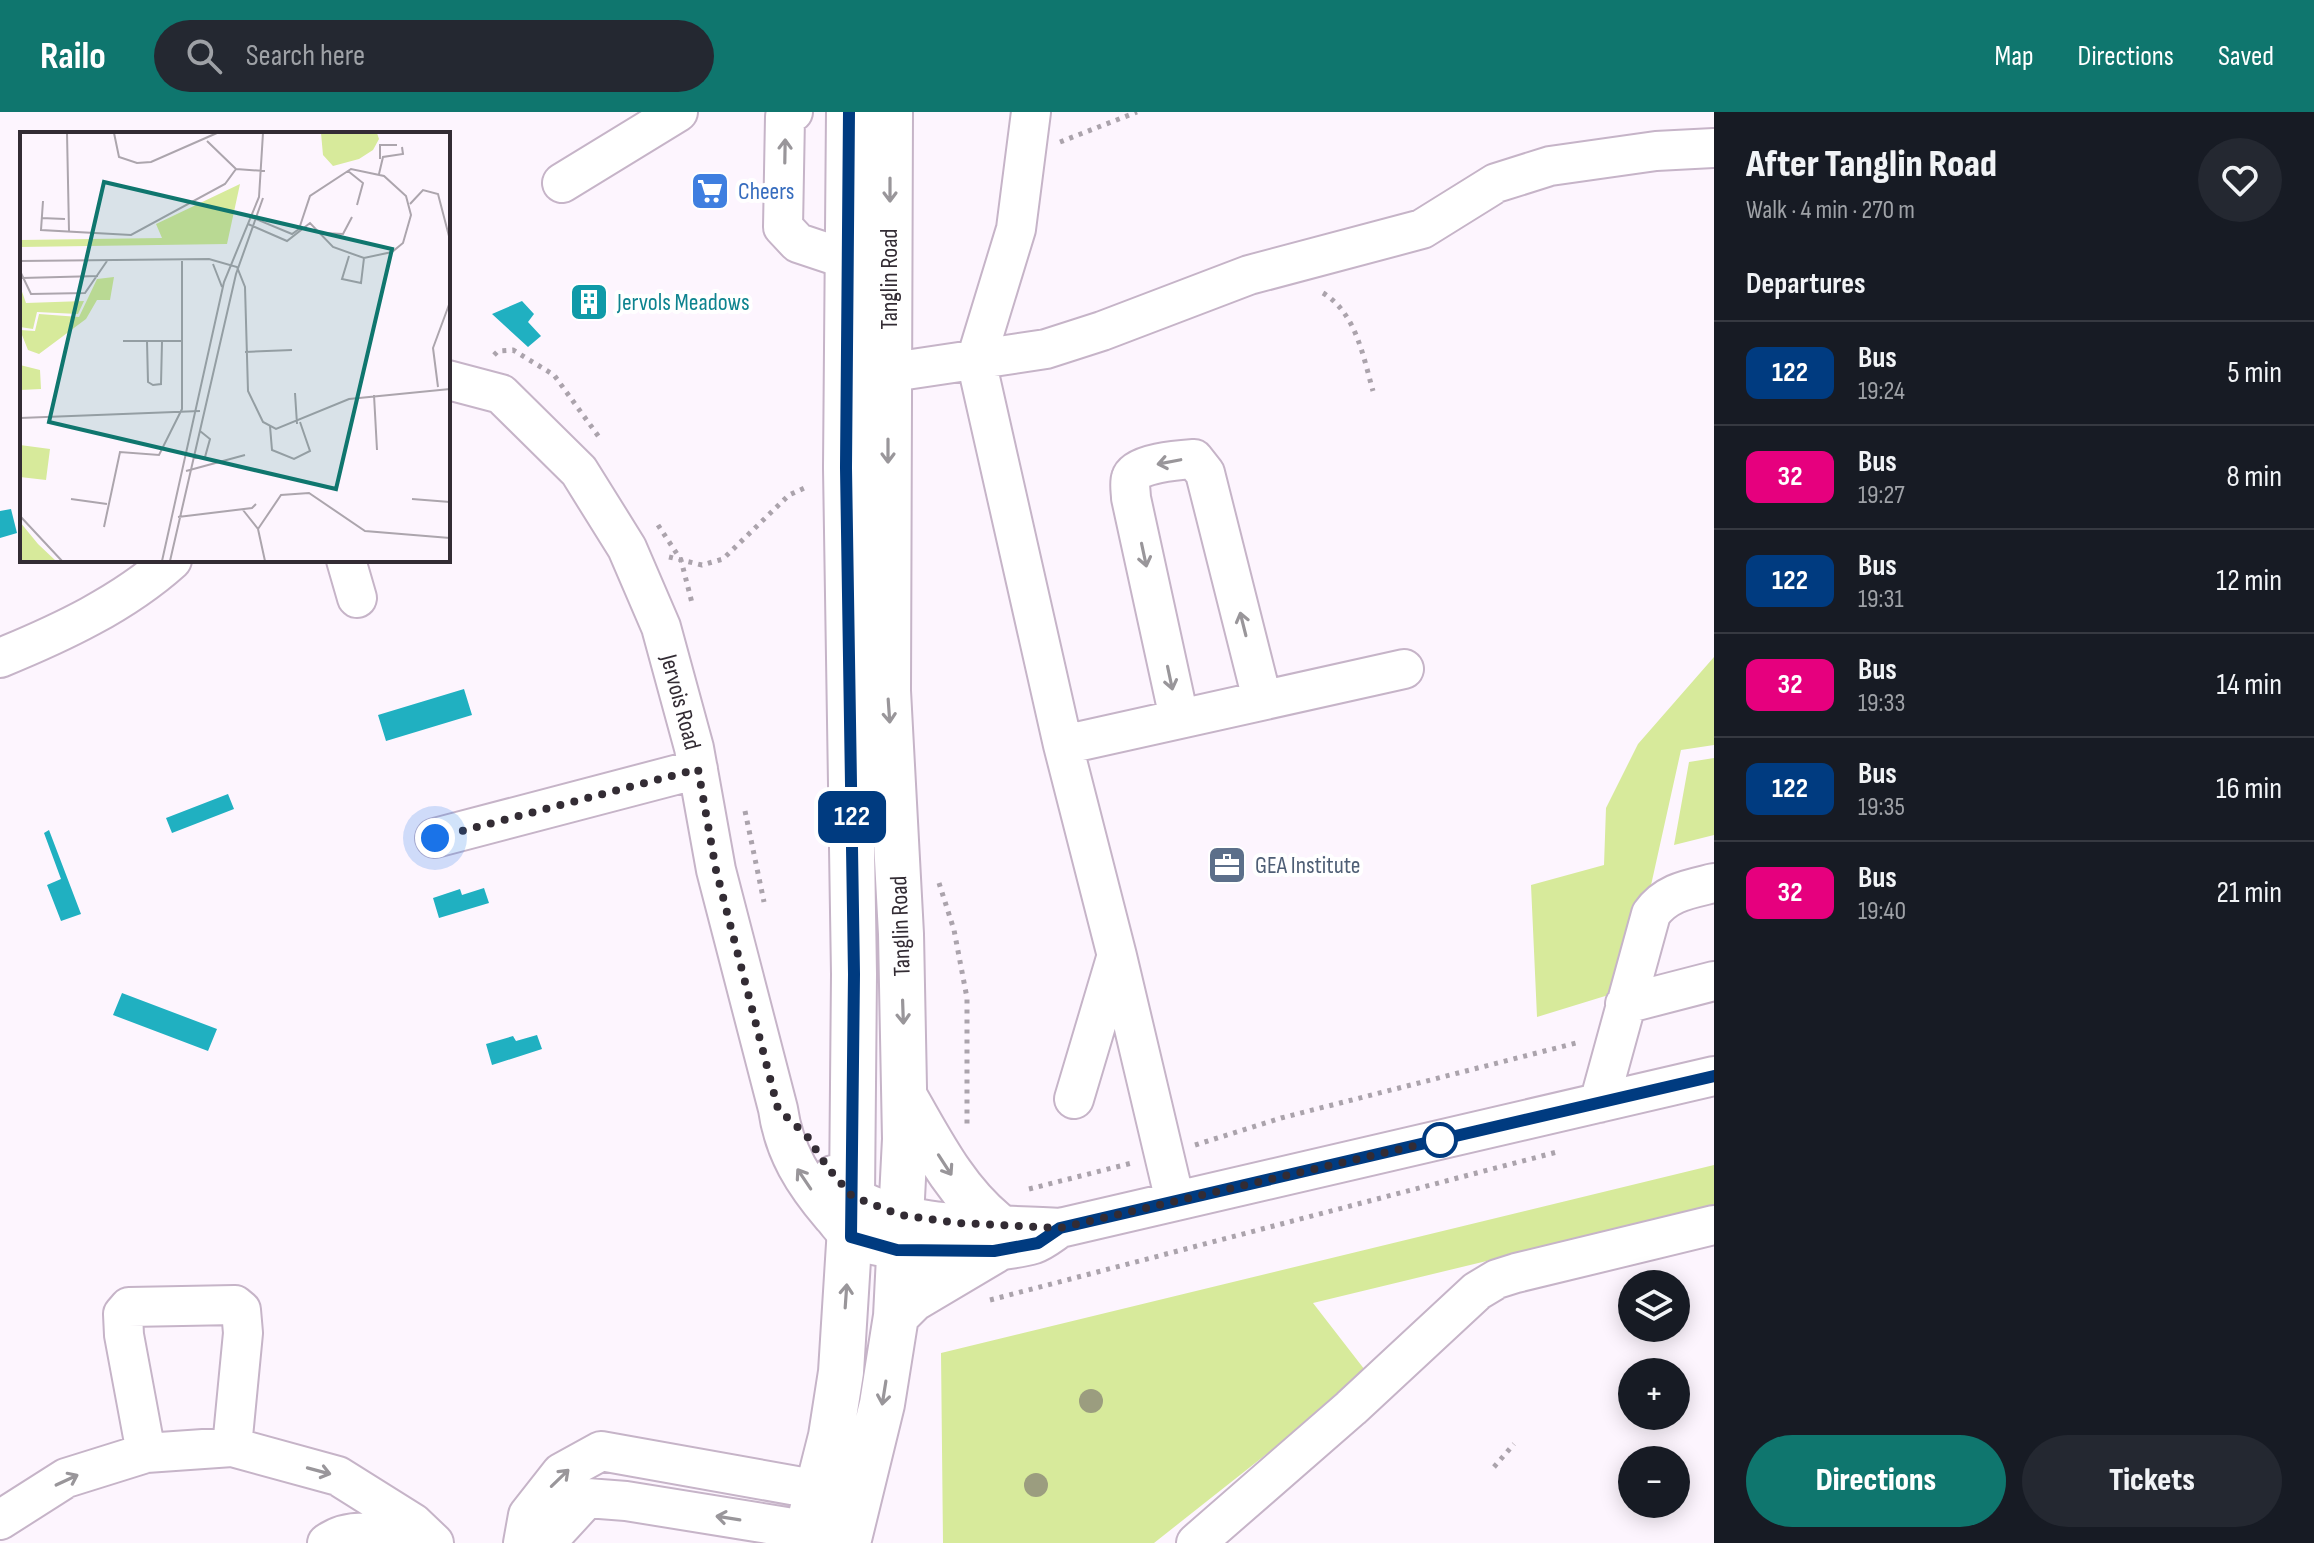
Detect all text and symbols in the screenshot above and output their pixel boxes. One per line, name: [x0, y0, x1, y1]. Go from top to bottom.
search box: [154, 20, 714, 92]
text: Railo: [40, 34, 106, 79]
icon: search: [182, 34, 226, 78]
text: Search here: [246, 38, 365, 74]
text: Map: [1995, 40, 2034, 73]
text: Directions: [2078, 40, 2174, 73]
text: Saved: [2218, 40, 2274, 73]
inset map: [20, 132, 450, 562]
one-way arrow: [777, 138, 792, 165]
button: heart: [2198, 138, 2282, 222]
text: After Tanglin Road: [1746, 142, 1997, 187]
supermarket icon: Cheers: [689, 170, 731, 212]
one-way arrow: [882, 176, 898, 203]
place label: Cheers: [738, 177, 794, 206]
text: Walk · 4 min · 270 m: [1746, 195, 1915, 226]
street label: Tanglin Road: [875, 229, 904, 329]
text: Departures: [1746, 266, 1866, 302]
building icon: Jervols Meadows: [568, 281, 610, 323]
place label: Jervols Meadows: [616, 288, 750, 317]
text: Bus: [1858, 340, 1897, 376]
text: 5 min: [2228, 355, 2282, 391]
text: 122: [1772, 356, 1808, 389]
text: 19:24: [1858, 376, 1905, 407]
one-way arrow: [880, 437, 896, 464]
text: Bus: [1858, 444, 1897, 480]
one-way arrow: [1156, 456, 1182, 471]
text: 8 min: [2226, 459, 2282, 495]
text: 32: [1778, 460, 1802, 493]
text: 19:27: [1858, 480, 1905, 511]
one-way arrow: [1137, 541, 1152, 567]
text: Bus: [1858, 548, 1897, 584]
text: 12 min: [2216, 563, 2282, 599]
text: 122: [1772, 564, 1808, 597]
text: 19:31: [1858, 584, 1904, 615]
one-way arrow: [1235, 611, 1250, 637]
street label: Jervois Road: [654, 650, 707, 753]
text: Bus: [1858, 652, 1897, 688]
one-way arrow: [1163, 665, 1178, 690]
text: 14 min: [2217, 667, 2282, 703]
text: 32: [1778, 668, 1802, 701]
text: 19:33: [1858, 688, 1905, 719]
one-way arrow: [882, 697, 897, 724]
text: Bus: [1858, 756, 1897, 792]
text: 16 min: [2216, 771, 2282, 807]
text: 122: [1772, 772, 1808, 805]
line badge: 122: [806, 791, 898, 843]
text: 19:35: [1858, 792, 1905, 823]
text: 122: [834, 800, 870, 833]
your location: [415, 818, 455, 858]
office icon: GEA Institute: [1206, 844, 1248, 886]
place label: GEA Institute: [1255, 851, 1360, 880]
text: Bus: [1858, 860, 1897, 896]
street label: Tanglin Road: [884, 875, 917, 977]
text: 21 min: [2217, 875, 2282, 911]
text: 32: [1778, 876, 1802, 909]
text: 19:40: [1858, 896, 1906, 927]
one-way arrow: [896, 998, 911, 1025]
unlabelled marker: [1423, 1123, 1457, 1157]
one-way arrow: [938, 1153, 954, 1176]
one-way arrow: [795, 1168, 812, 1190]
map controls: [1618, 1270, 1690, 1518]
button: layers: [1618, 1270, 1690, 1342]
one-way arrow: [839, 1283, 854, 1310]
button: +: [1618, 1358, 1690, 1430]
one-way arrow: [876, 1380, 891, 1405]
button: Directions: [1746, 1435, 2006, 1527]
button: Tickets: [2022, 1435, 2282, 1527]
button: −: [1618, 1446, 1690, 1518]
one-way arrow: [305, 1464, 331, 1479]
one-way arrow: [550, 1468, 570, 1487]
one-way arrow: [54, 1471, 78, 1486]
one-way arrow: [716, 1510, 741, 1525]

